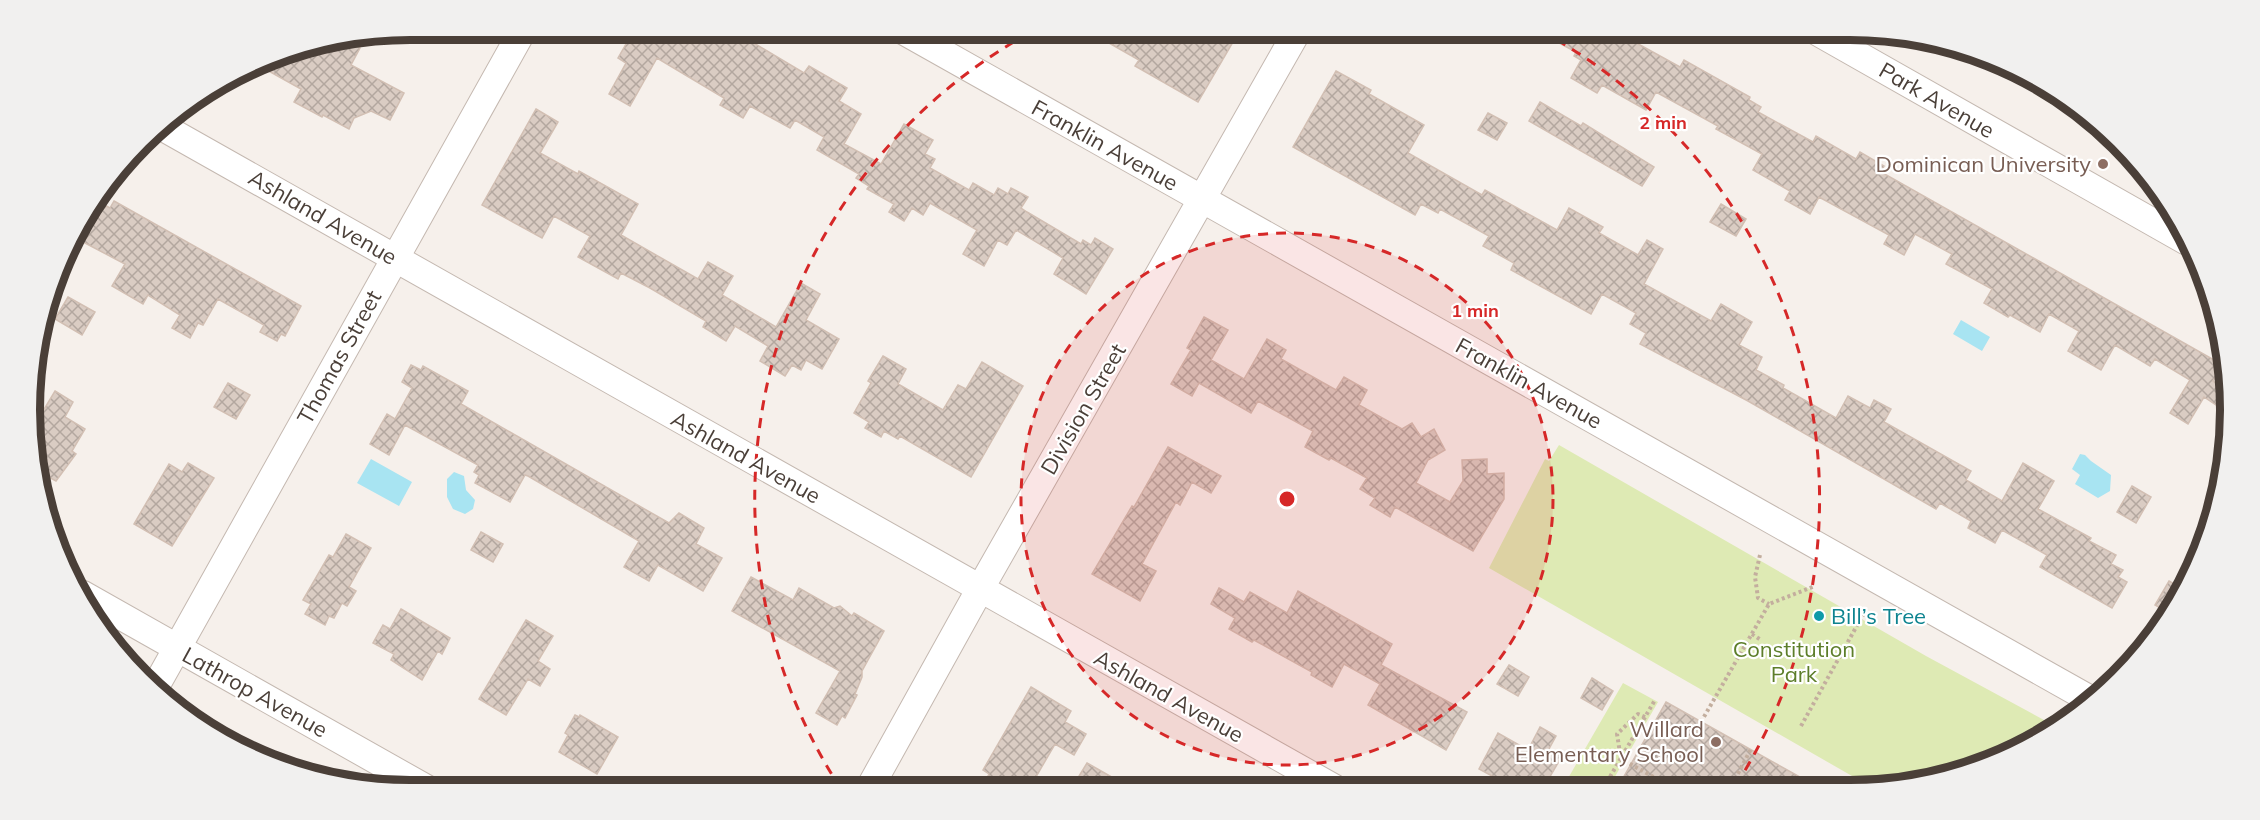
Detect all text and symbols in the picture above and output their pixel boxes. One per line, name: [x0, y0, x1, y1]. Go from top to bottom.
street label: Park Avenue: [1874, 56, 2000, 144]
street label: Franklin Avenue: [1027, 93, 1183, 197]
text: 2 min: [1639, 111, 1687, 134]
place label: Dominican University: [1875, 150, 2091, 178]
marker: Dominican University: [2096, 157, 2110, 171]
street label: Ashland Avenue: [244, 163, 402, 271]
street label: Thomas Street: [291, 285, 387, 429]
text: 1 min: [1451, 299, 1499, 322]
street label: Franklin Avenue: [1451, 331, 1607, 435]
street label: Division Street: [1034, 338, 1132, 480]
street label: Ashland Avenue: [666, 404, 826, 510]
centre of rings: [1277, 489, 1297, 509]
place label: Bill’s Tree: [1831, 602, 1926, 630]
marker: Bill’s Tree: [1812, 609, 1826, 623]
park label: Constitution Park: [1733, 635, 1855, 688]
street label: Lathrop Avenue: [177, 641, 333, 743]
street label: Ashland Avenue: [1089, 643, 1249, 749]
place label: Willard Elementary School: [1515, 715, 1704, 768]
marker: Willard Elementary School: [1709, 735, 1723, 749]

